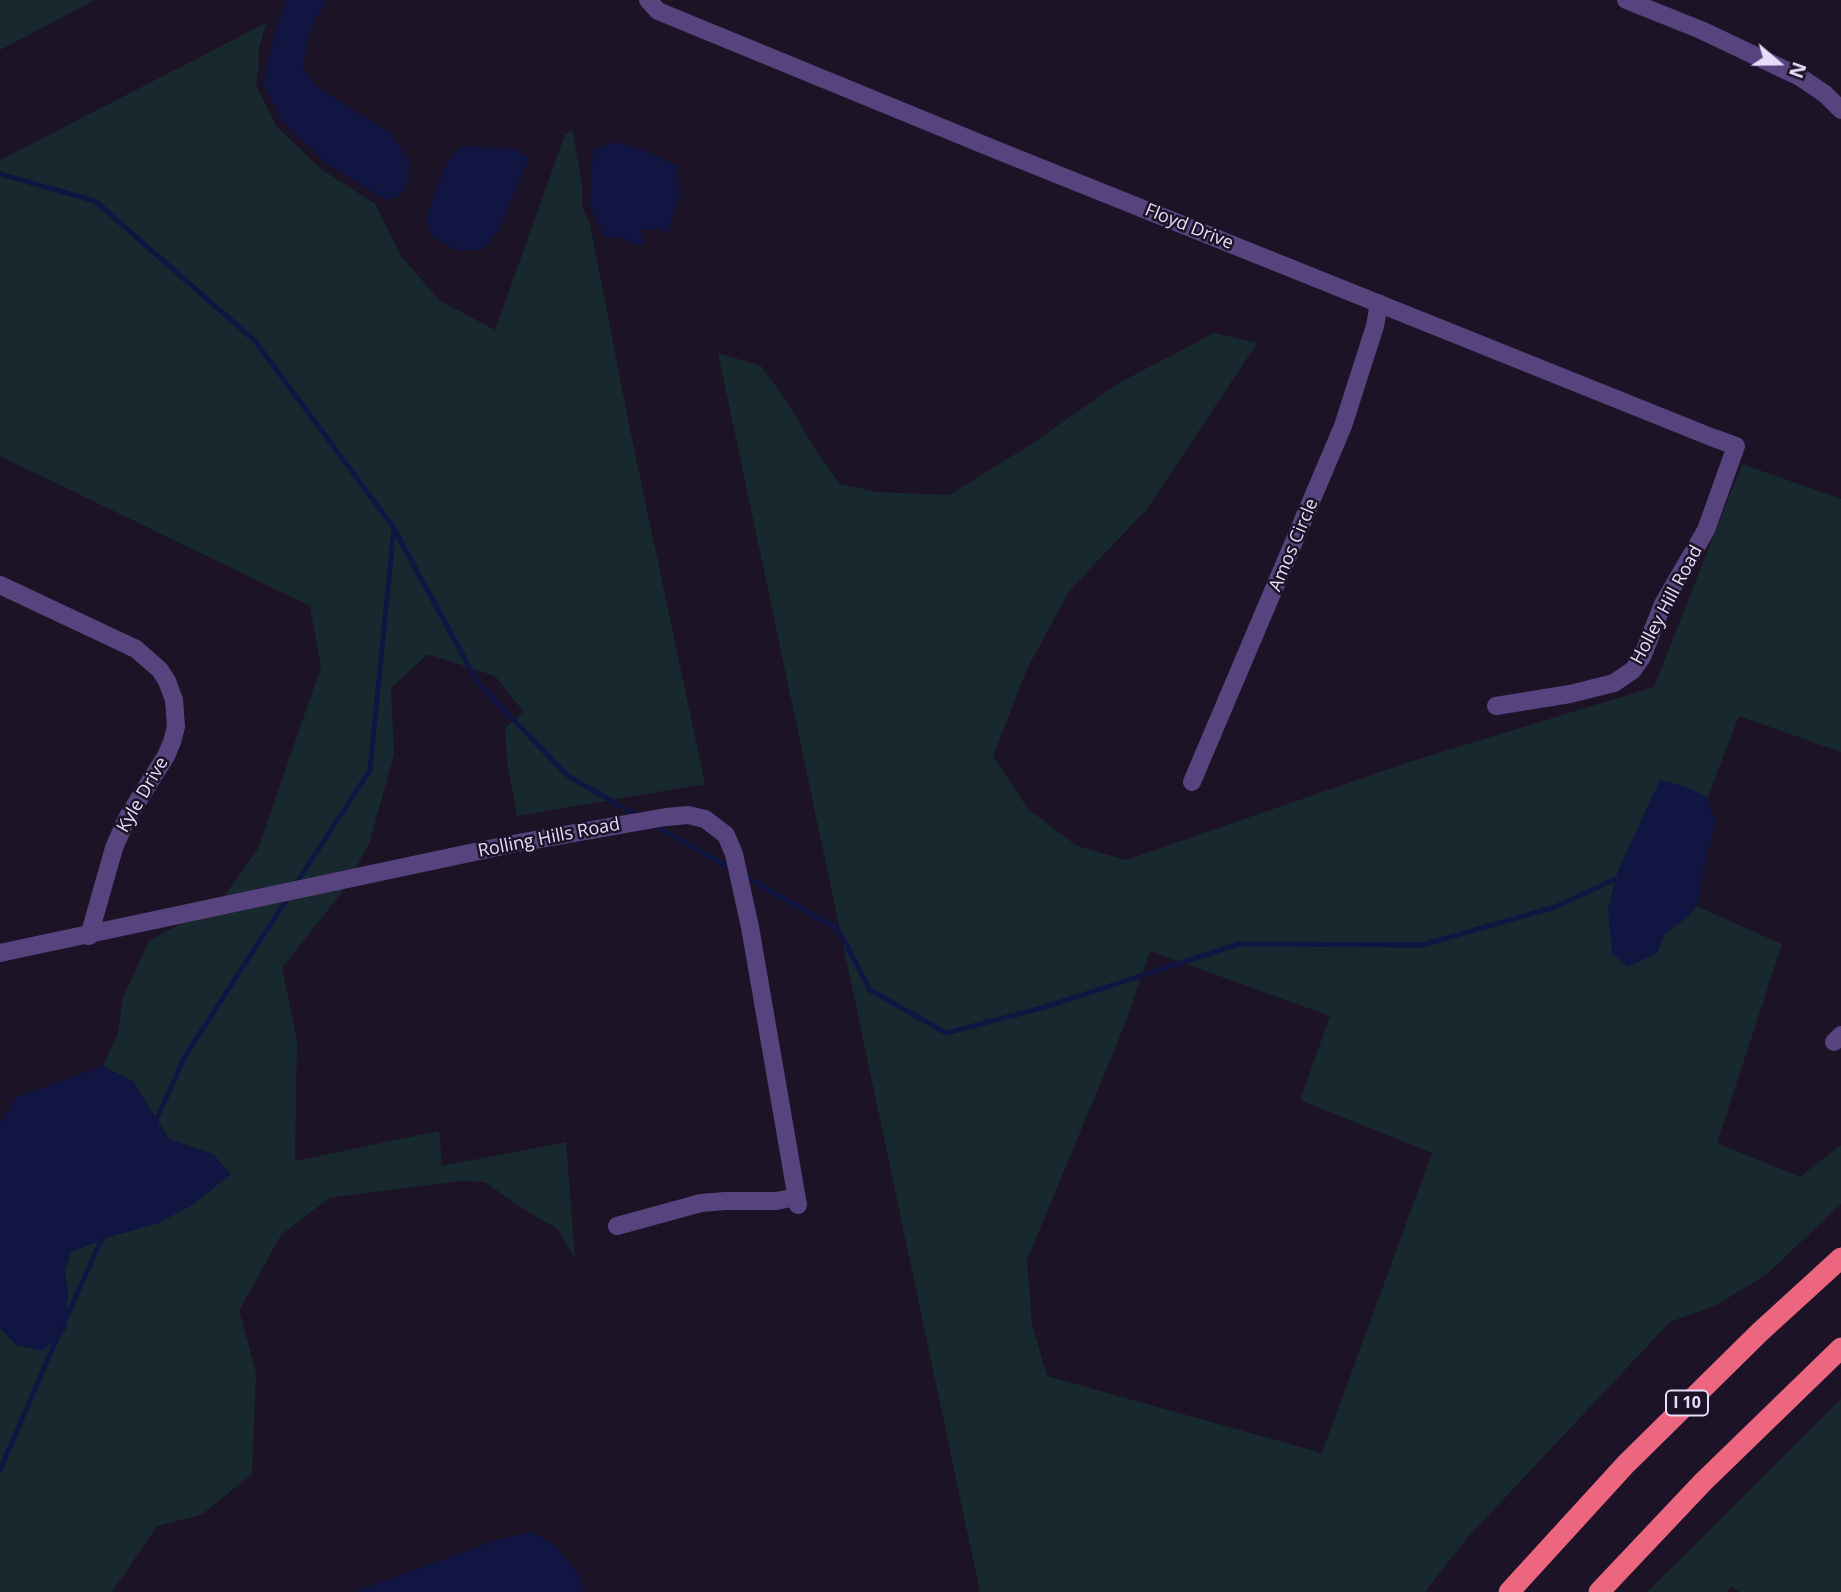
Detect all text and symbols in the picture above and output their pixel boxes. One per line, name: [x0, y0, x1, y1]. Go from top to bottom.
north arrow: [1743, 28, 1813, 98]
text: N: [1783, 58, 1813, 82]
street label: Floyd Drive: [1142, 199, 1236, 255]
street label: Amos Circle: [1265, 495, 1323, 595]
street label: Holley Hill Road: [1627, 542, 1707, 668]
street label: Kyle Drive: [113, 753, 173, 837]
street label: Rolling Hills Road: [476, 814, 622, 862]
road number: I 10: [1666, 1390, 1708, 1415]

